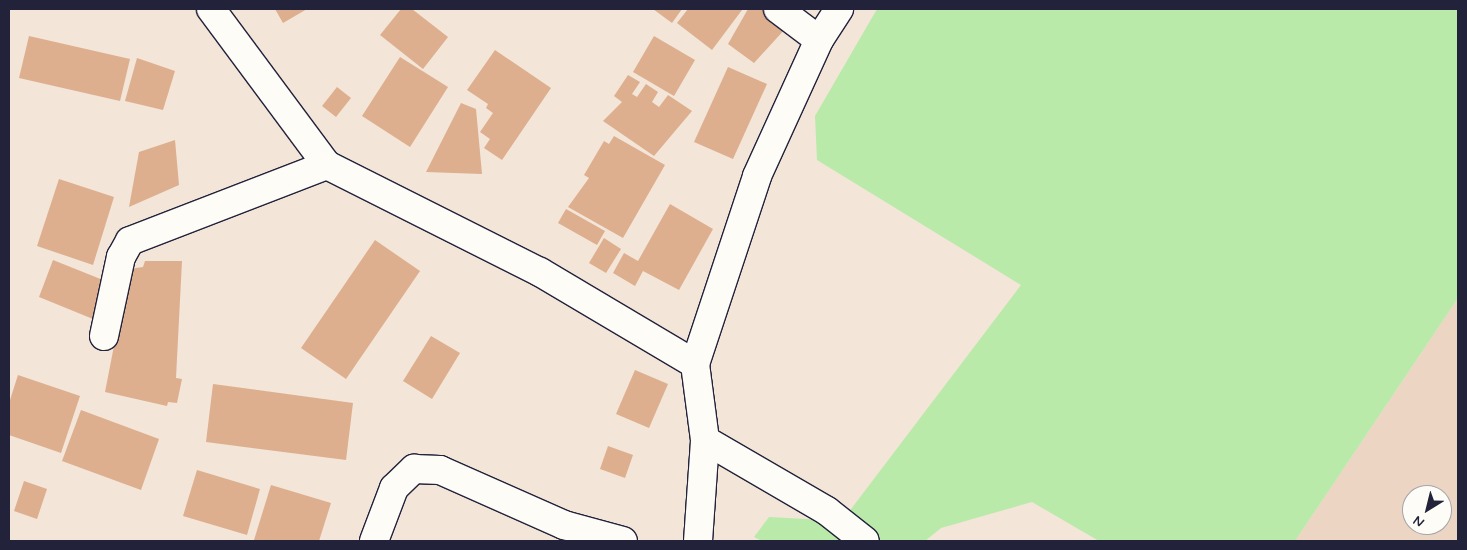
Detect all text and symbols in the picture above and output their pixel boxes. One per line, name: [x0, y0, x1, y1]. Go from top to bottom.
north arrow: [1402, 485, 1452, 535]
text: N: [1410, 511, 1428, 531]

